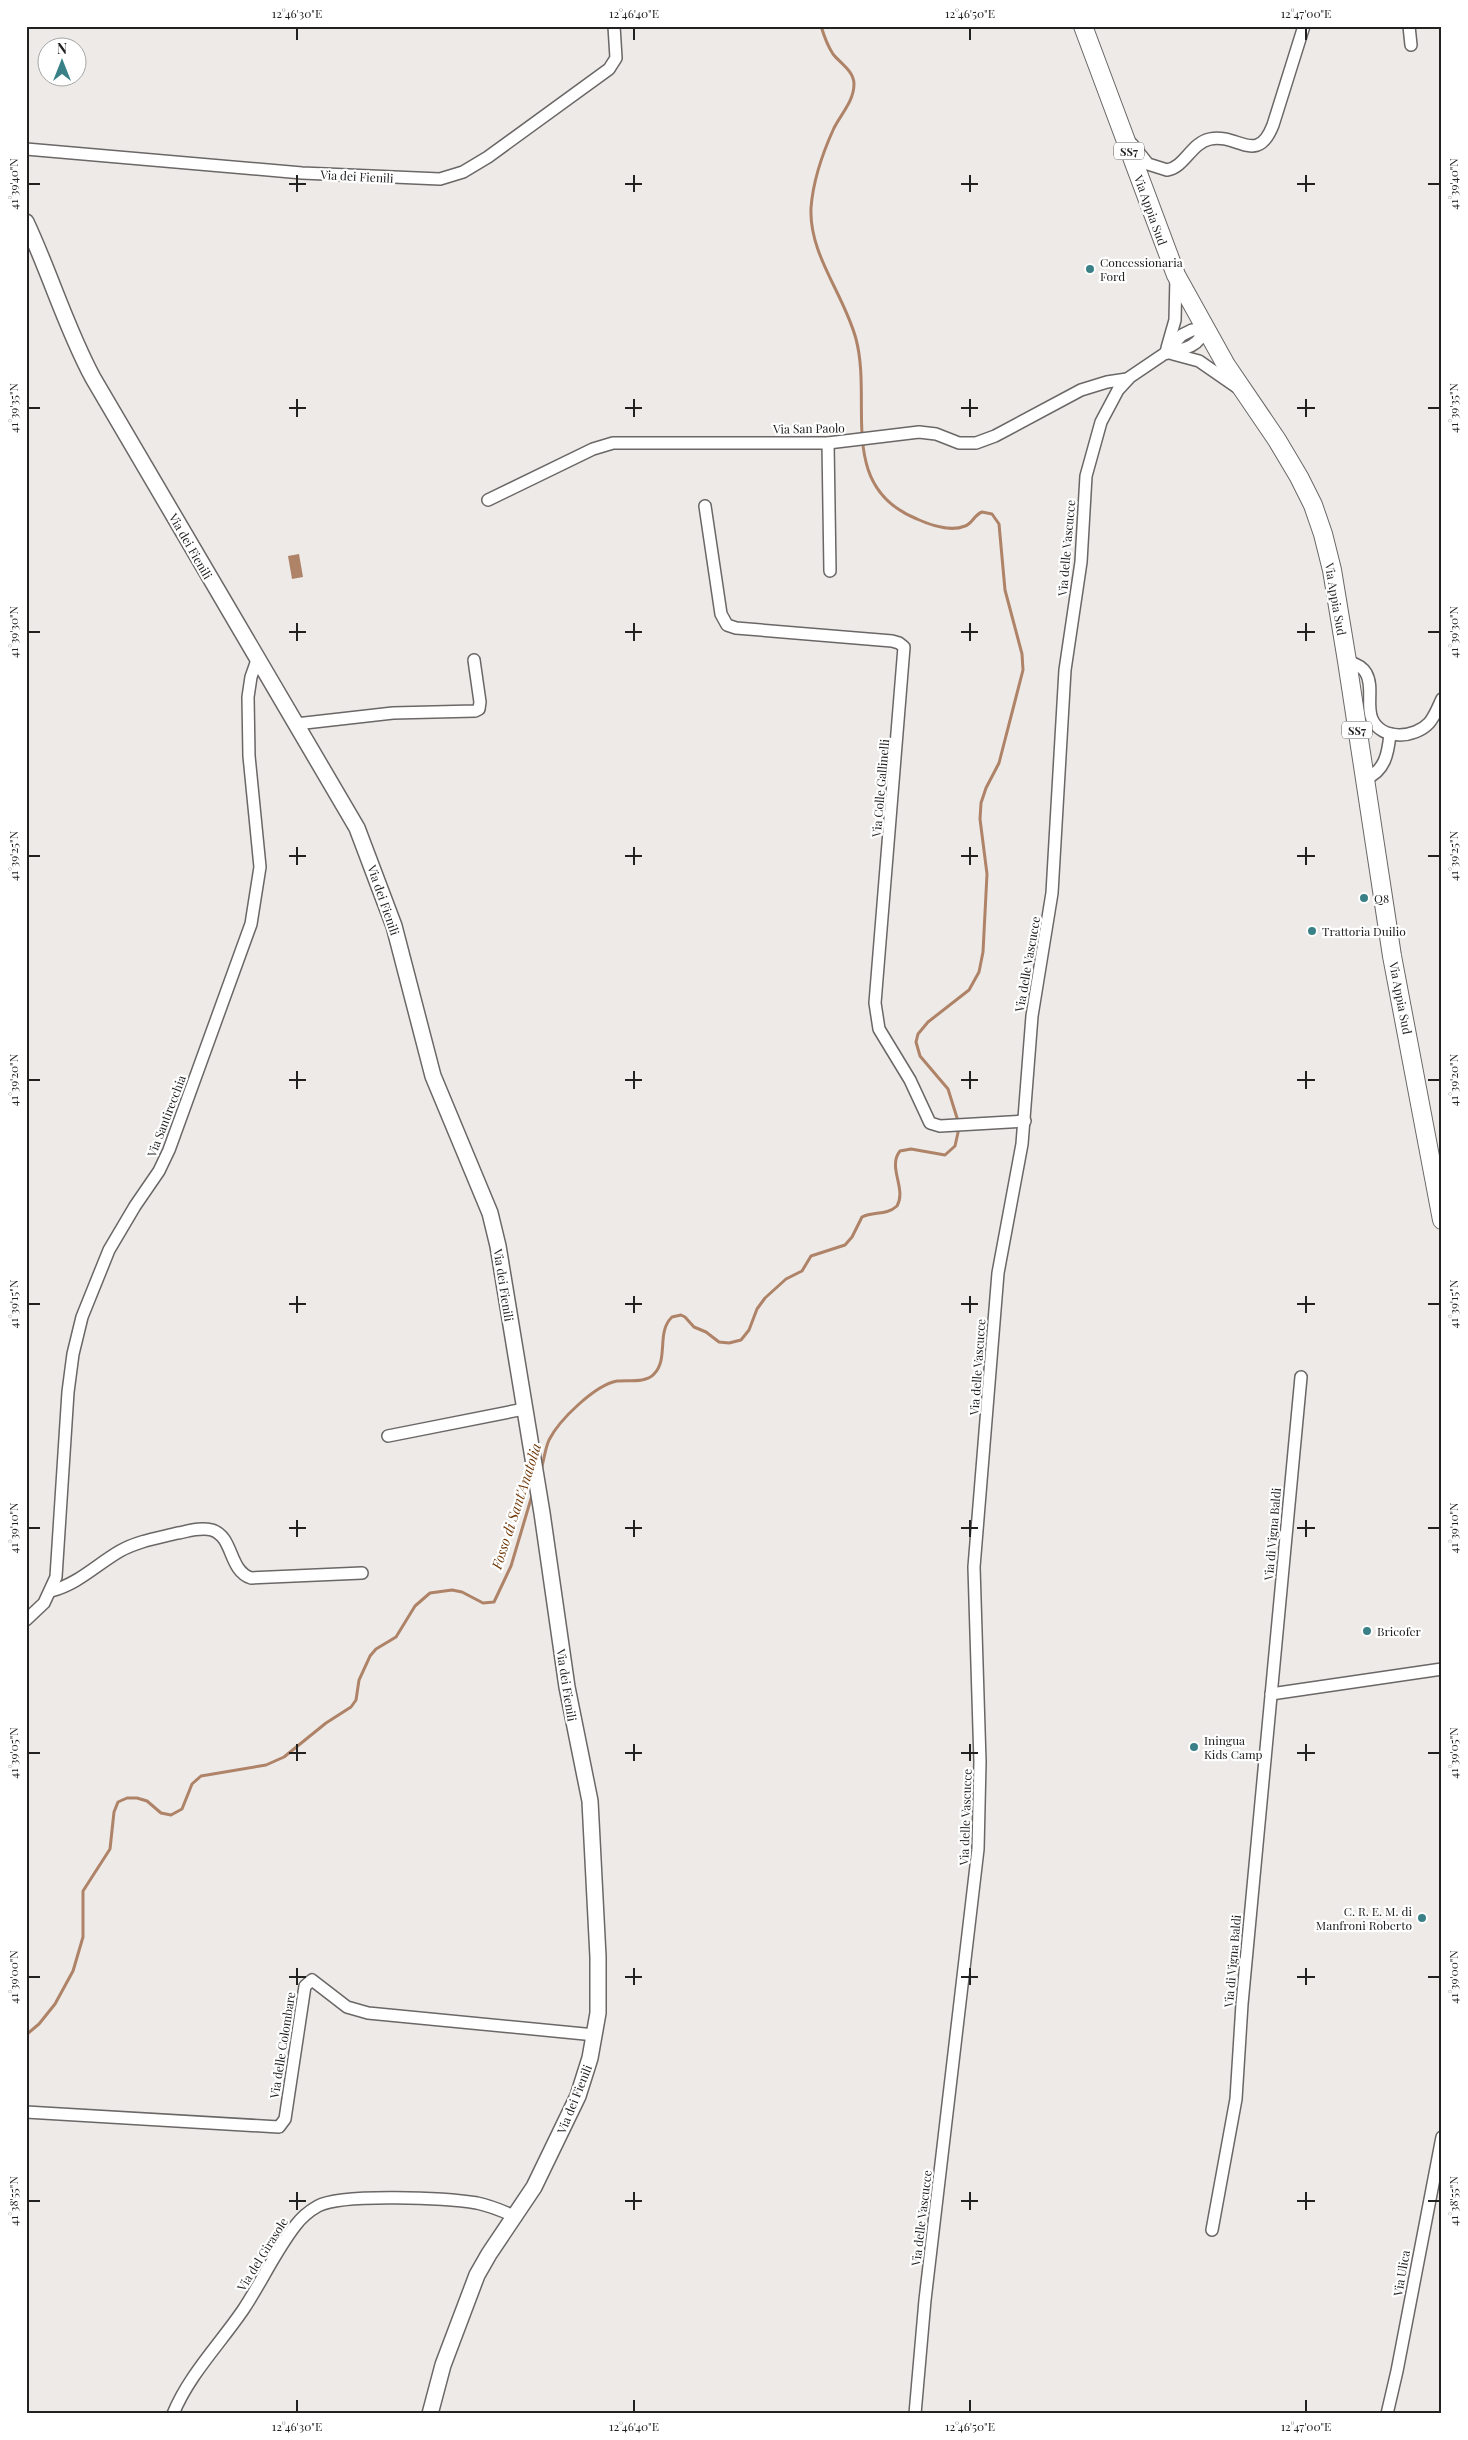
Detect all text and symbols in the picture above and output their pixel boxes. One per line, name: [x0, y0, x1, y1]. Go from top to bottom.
text: 12°46'30"E: [272, 5, 322, 21]
text: 12°46'40"E: [609, 5, 659, 21]
text: 12°46'50"E: [945, 5, 995, 21]
text: 12°47'00"E: [1281, 5, 1331, 21]
north arrow: [38, 38, 88, 88]
text: N: [57, 39, 67, 58]
road number: SS7: [1114, 142, 1144, 160]
text: 41°39'40"N: [5, 158, 21, 210]
text: 41°39'40"N: [1445, 158, 1461, 210]
street label: Via dei Fienili: [319, 166, 394, 186]
street label: Via Appia Sud: [1131, 172, 1171, 247]
place label: Concessionaria Ford: [1100, 254, 1183, 284]
marker: Concessionaria Ford: [1084, 263, 1096, 275]
text: 41°39'35"N: [5, 383, 21, 433]
text: 41°39'35"N: [1445, 383, 1461, 433]
street label: Via San Paolo: [772, 419, 845, 437]
street label: Via delle Vascucce: [1054, 499, 1078, 598]
street label: Via dei Fienili: [165, 509, 216, 582]
street label: Via Appia Sud: [1322, 560, 1350, 637]
text: 41°39'30"N: [5, 606, 21, 658]
text: 41°39'30"N: [1445, 606, 1461, 658]
road number: SS7: [1342, 722, 1372, 738]
street label: Via Colle Gallinelli: [868, 738, 892, 839]
text: 41°39'25"N: [5, 830, 21, 881]
text: 41°39'25"N: [1445, 830, 1461, 881]
street label: Via dei Fienili: [364, 862, 404, 938]
place label: Q8: [1374, 890, 1389, 906]
marker: Q8: [1358, 892, 1370, 904]
street label: Via delle Vascucce: [1011, 915, 1043, 1014]
place label: Trattoria Duilio: [1322, 923, 1406, 939]
marker: Trattoria Duilio: [1306, 925, 1318, 937]
street label: Via Appia Sud: [1386, 959, 1416, 1036]
text: 41°39'20"N: [5, 1053, 21, 1106]
text: 41°39'20"N: [1445, 1053, 1461, 1106]
street label: Via Santirecchia: [143, 1073, 189, 1160]
street label: Via dei Fienili: [490, 1247, 518, 1323]
text: 41°39'15"N: [5, 1279, 21, 1328]
text: 41°39'15"N: [1445, 1279, 1461, 1328]
street label: Via delle Vascucce: [966, 1318, 988, 1417]
water label: Fosso di Sant'Anatolia: [486, 1441, 545, 1572]
street label: Via di Vigna Baldi: [1260, 1487, 1284, 1582]
text: 41°39'10"N: [5, 1502, 21, 1553]
text: 41°39'10"N: [1445, 1502, 1461, 1553]
place label: Bricofer: [1377, 1623, 1422, 1639]
marker: Bricofer: [1361, 1625, 1373, 1637]
street label: Via dei Fienili: [553, 1647, 581, 1723]
text: 41°39'05"N: [5, 1727, 21, 1779]
text: 41°39'05"N: [1445, 1727, 1461, 1779]
place label: Iningua Kids Camp: [1204, 1732, 1263, 1762]
marker: Iningua Kids Camp: [1188, 1741, 1200, 1753]
street label: Via delle Vascucce: [955, 1768, 975, 1867]
place label: C. R. E. M. di Manfroni Roberto: [1316, 1903, 1412, 1933]
marker: C. R. E. M. di Manfroni Roberto: [1416, 1912, 1428, 1924]
street label: Via di Vigna Baldi: [1220, 1914, 1244, 2009]
text: 41°39'00"N: [5, 1950, 21, 2004]
text: 41°39'00"N: [1445, 1950, 1461, 2004]
street label: Via delle Colombare: [266, 1991, 298, 2100]
street label: Via dei Fienili: [553, 2062, 595, 2137]
street label: Via delle Vascucce: [907, 2169, 935, 2268]
text: 41°38'55"N: [5, 2176, 21, 2226]
text: 41°38'55"N: [1445, 2176, 1461, 2226]
street label: Via del Girasole: [233, 2214, 291, 2294]
street label: Via Ulica: [1389, 2249, 1413, 2298]
text: 12°46'30"E: [272, 2418, 322, 2434]
text: 12°46'40"E: [609, 2418, 659, 2434]
text: 12°46'50"E: [945, 2418, 995, 2434]
text: 12°47'00"E: [1281, 2418, 1331, 2434]

